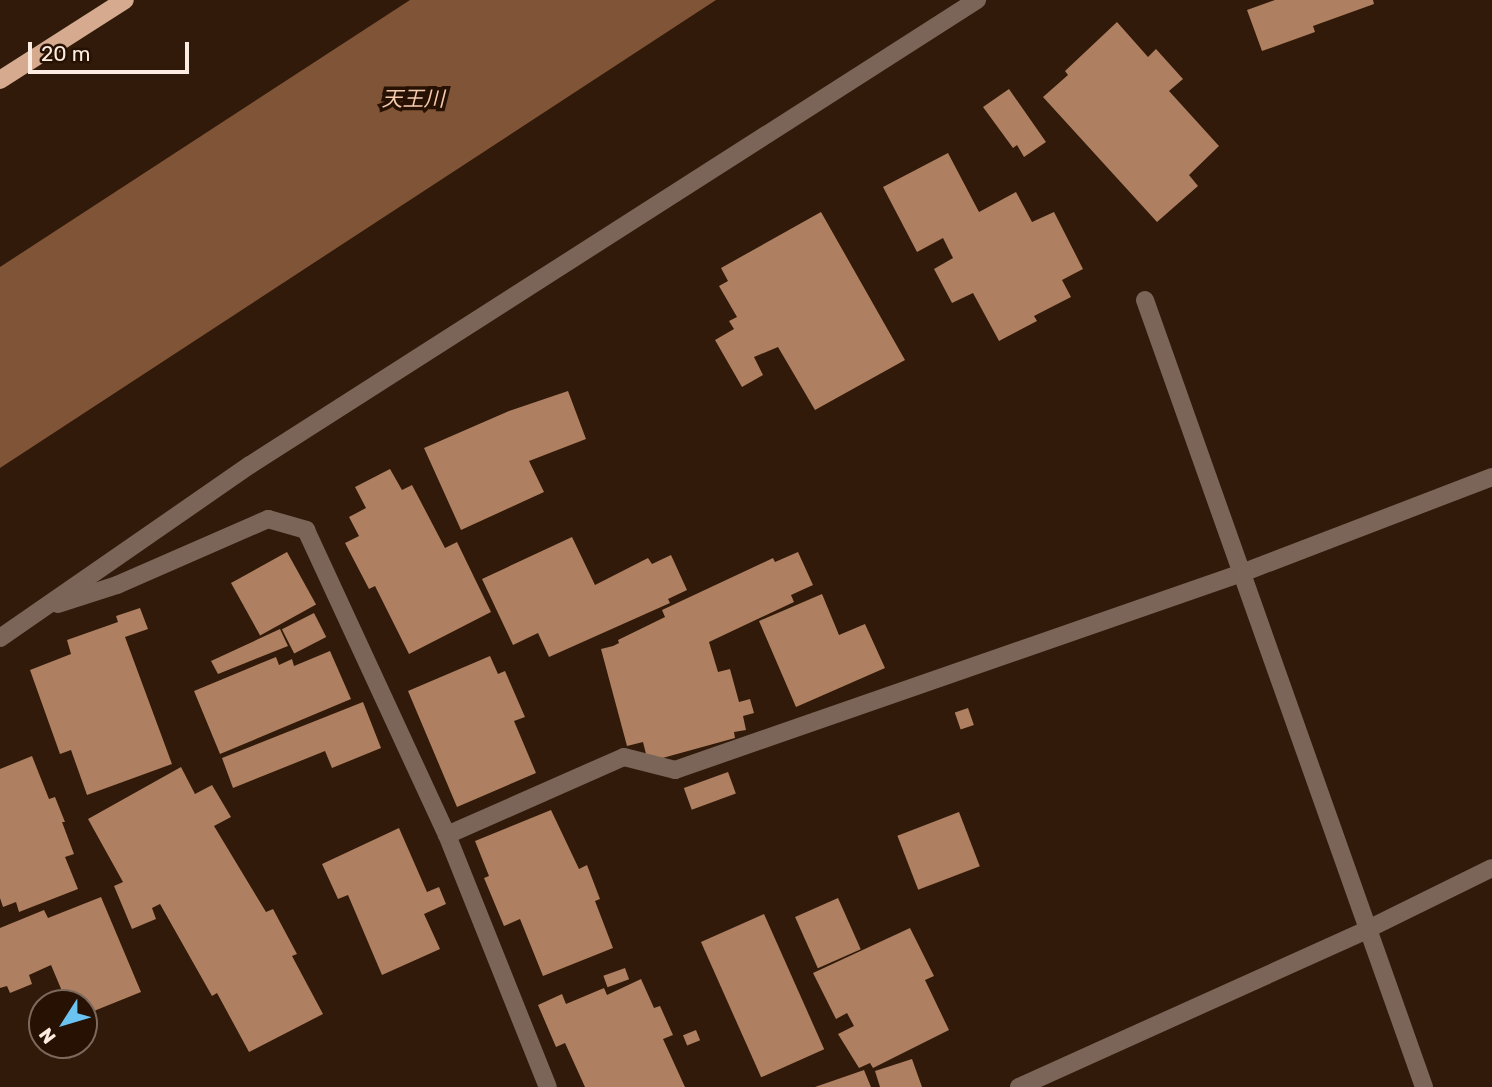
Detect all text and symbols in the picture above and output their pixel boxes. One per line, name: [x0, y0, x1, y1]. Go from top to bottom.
scale bar: [32, 28, 192, 72]
text: 20 m: [41, 41, 90, 66]
water label: 天王川: [382, 86, 444, 112]
north arrow: [28, 989, 98, 1059]
text: N: [34, 1023, 61, 1048]

